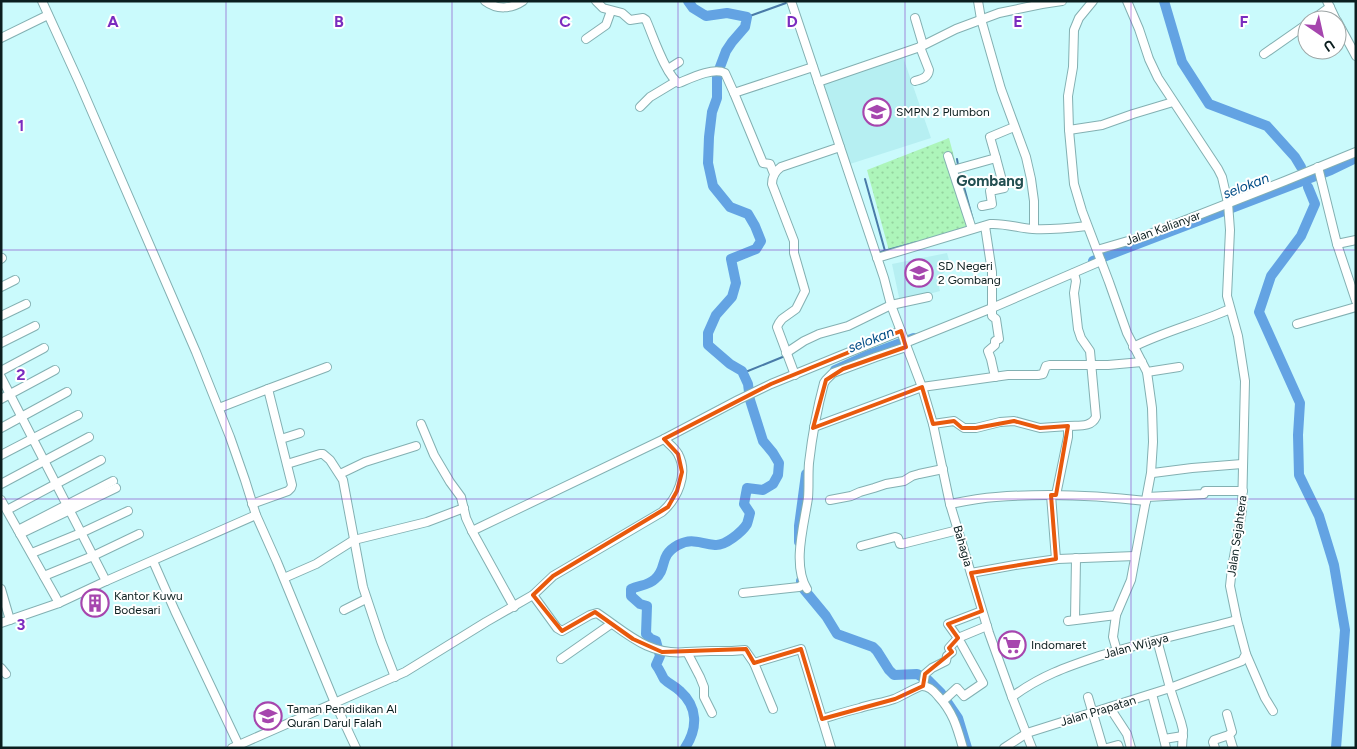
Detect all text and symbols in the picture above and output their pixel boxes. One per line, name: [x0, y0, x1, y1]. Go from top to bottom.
north arrow: [1297, 10, 1347, 60]
text: A: [107, 12, 119, 31]
text: B: [334, 12, 344, 31]
text: C: [559, 12, 571, 31]
text: D: [786, 12, 798, 31]
text: E: [1013, 12, 1023, 31]
text: F: [1240, 12, 1249, 31]
text: U: [1320, 36, 1338, 55]
school or university icon: SMPN 2 Plumbon: [862, 97, 892, 127]
place label: SMPN 2 Plumbon: [896, 105, 990, 119]
text: 1: [18, 116, 24, 135]
water label: selokan: [1220, 169, 1272, 203]
district label: Gombang: [956, 172, 1024, 190]
street label: Jalan Kalianyar: [1124, 208, 1202, 248]
school or university icon: SD Negeri 2 Gombang: [904, 258, 934, 288]
place label: SD Negeri 2 Gombang: [938, 259, 1001, 287]
water label: selokan: [845, 323, 897, 357]
text: 2: [16, 365, 26, 384]
street label: Jalan Sejahtera: [1224, 494, 1250, 578]
street label: Bahagia: [950, 524, 976, 568]
building icon: Kantor Kuwu Bodesari: [80, 588, 110, 618]
place label: Kantor Kuwu Bodesari: [114, 589, 183, 617]
text: 3: [17, 615, 26, 634]
supermarket icon: Indomaret: [997, 630, 1027, 660]
street label: Jalan Wijaya: [1102, 631, 1170, 661]
place label: Indomaret: [1031, 638, 1087, 652]
street label: Jalan Prapatan: [1058, 693, 1138, 729]
school or university icon: Taman Pendidikan Al Quran Darul Falah: [253, 701, 283, 731]
place label: Taman Pendidikan Al Quran Darul Falah: [287, 702, 397, 730]

